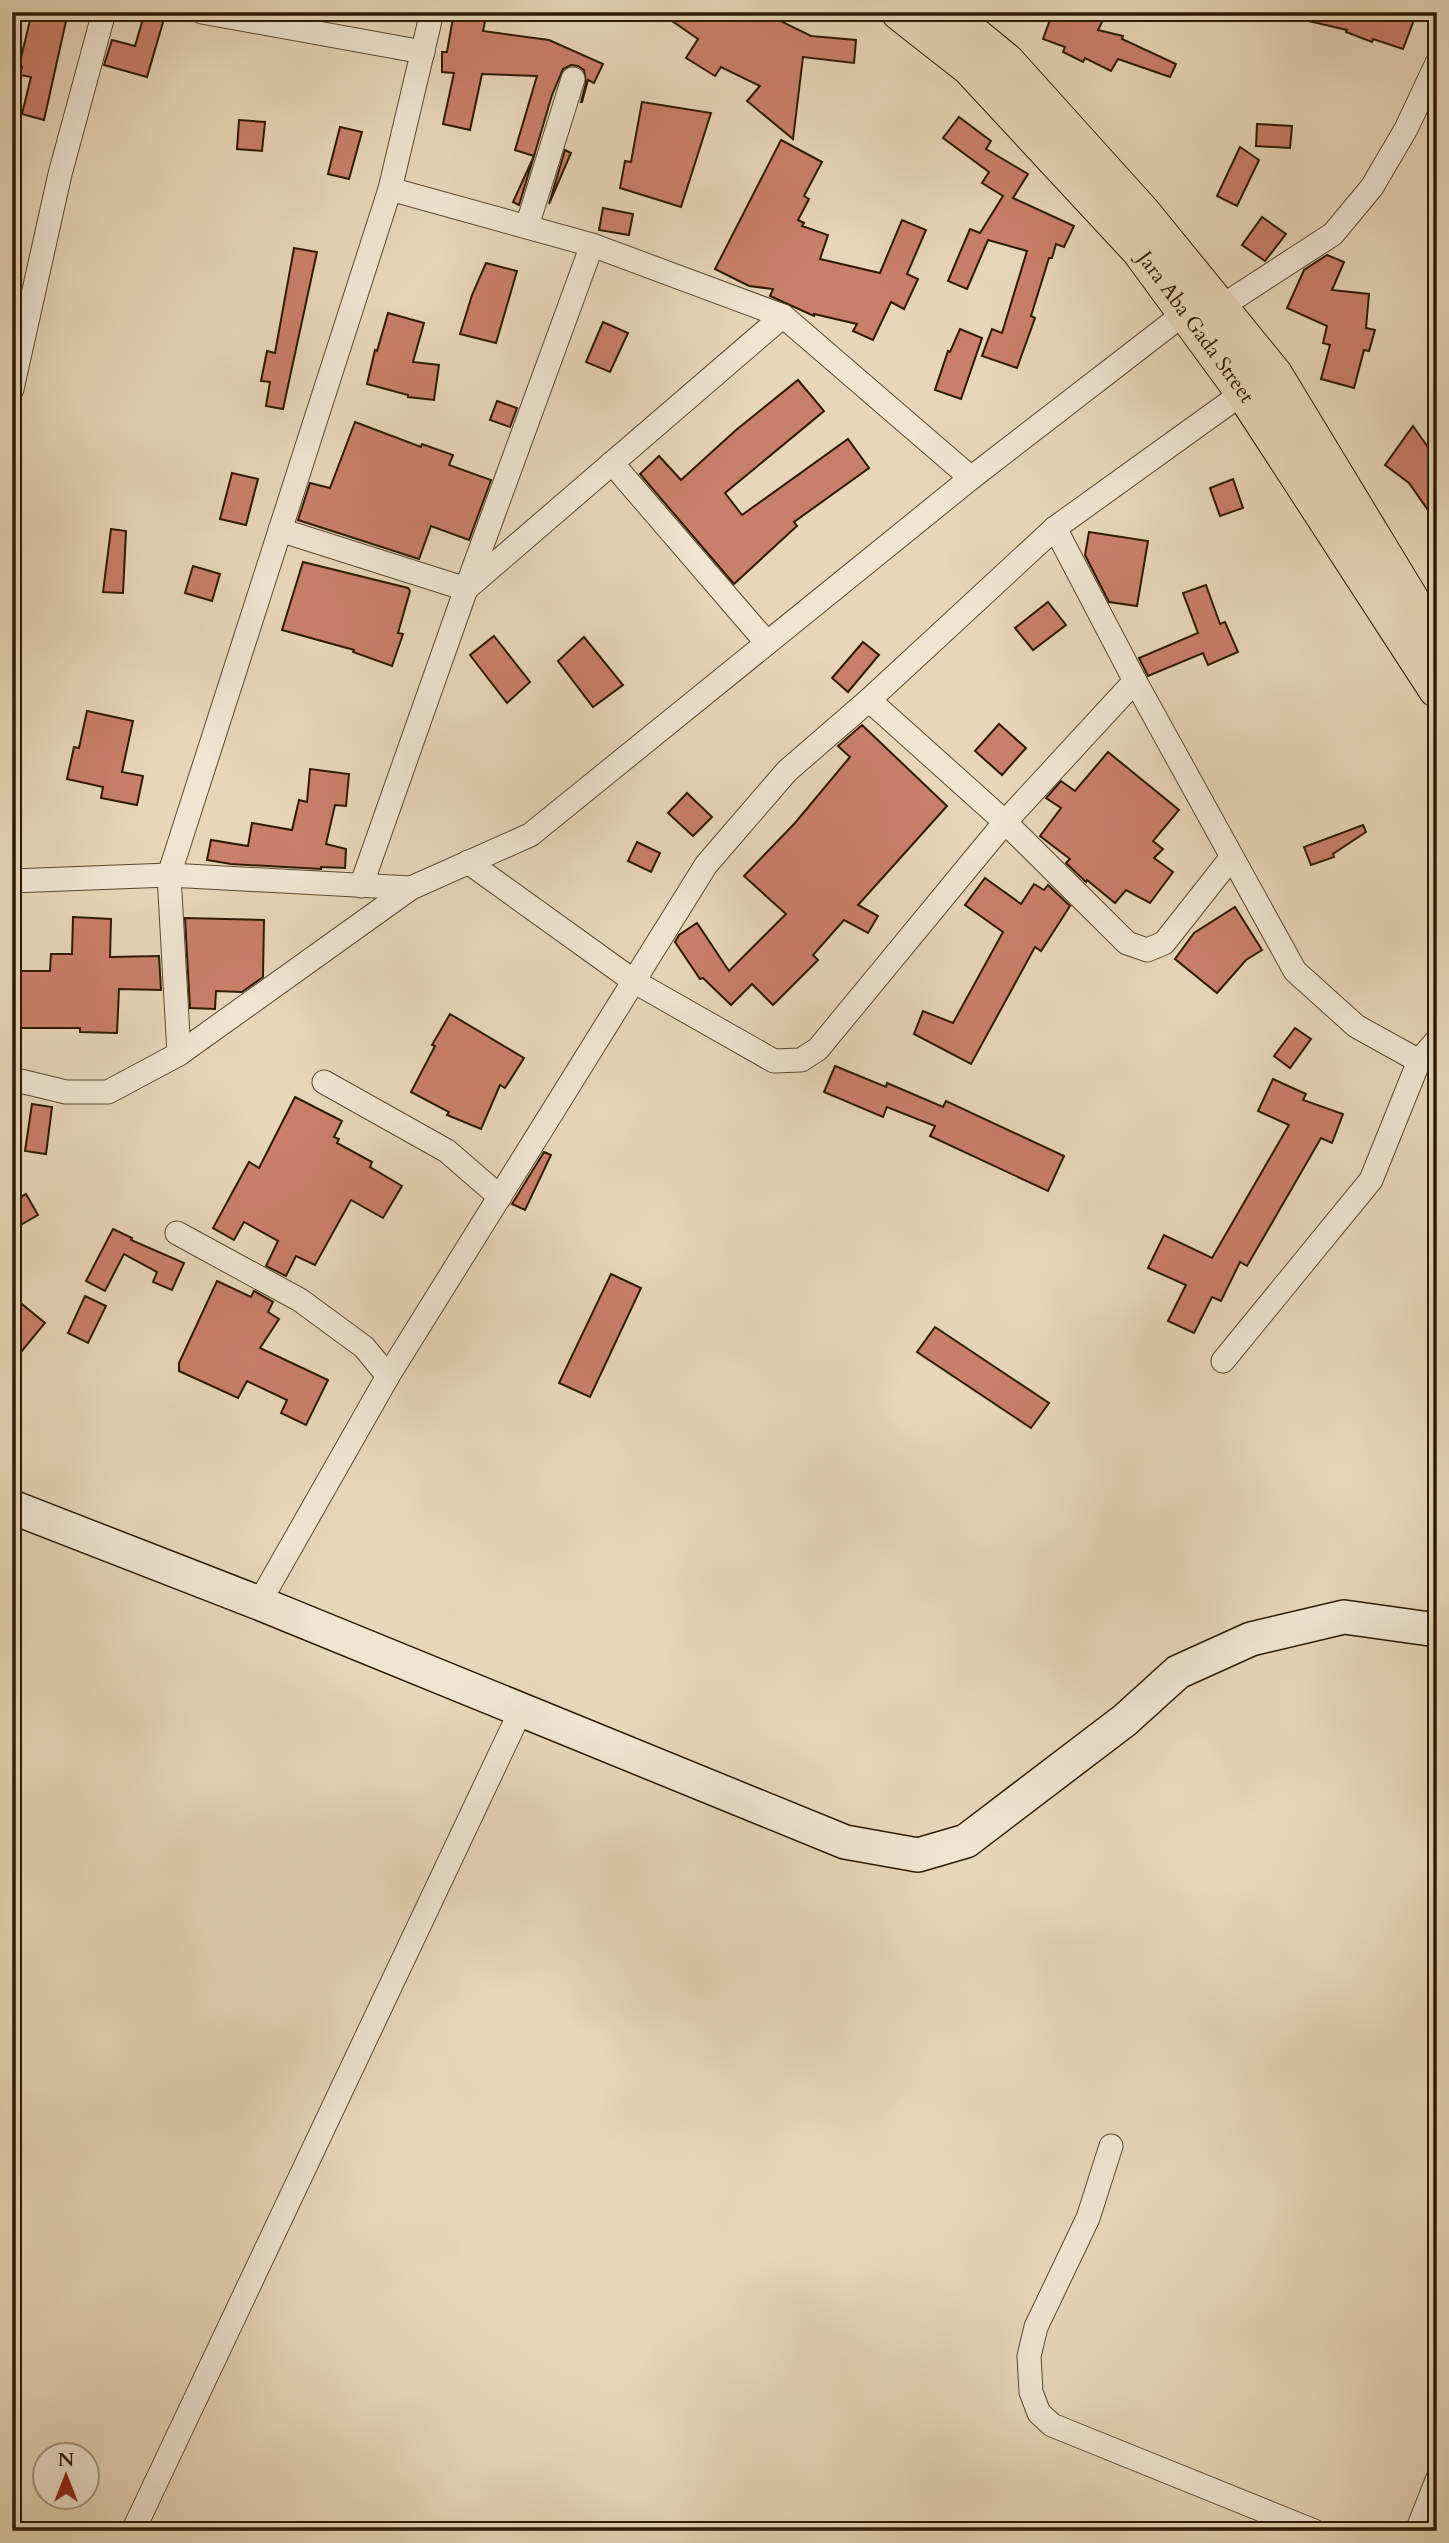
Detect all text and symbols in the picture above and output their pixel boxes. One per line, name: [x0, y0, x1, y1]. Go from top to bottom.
street label: Jara Aba Gada Street: [1129, 243, 1262, 409]
north arrow: [32, 2442, 102, 2512]
text: N: [58, 2447, 75, 2473]

